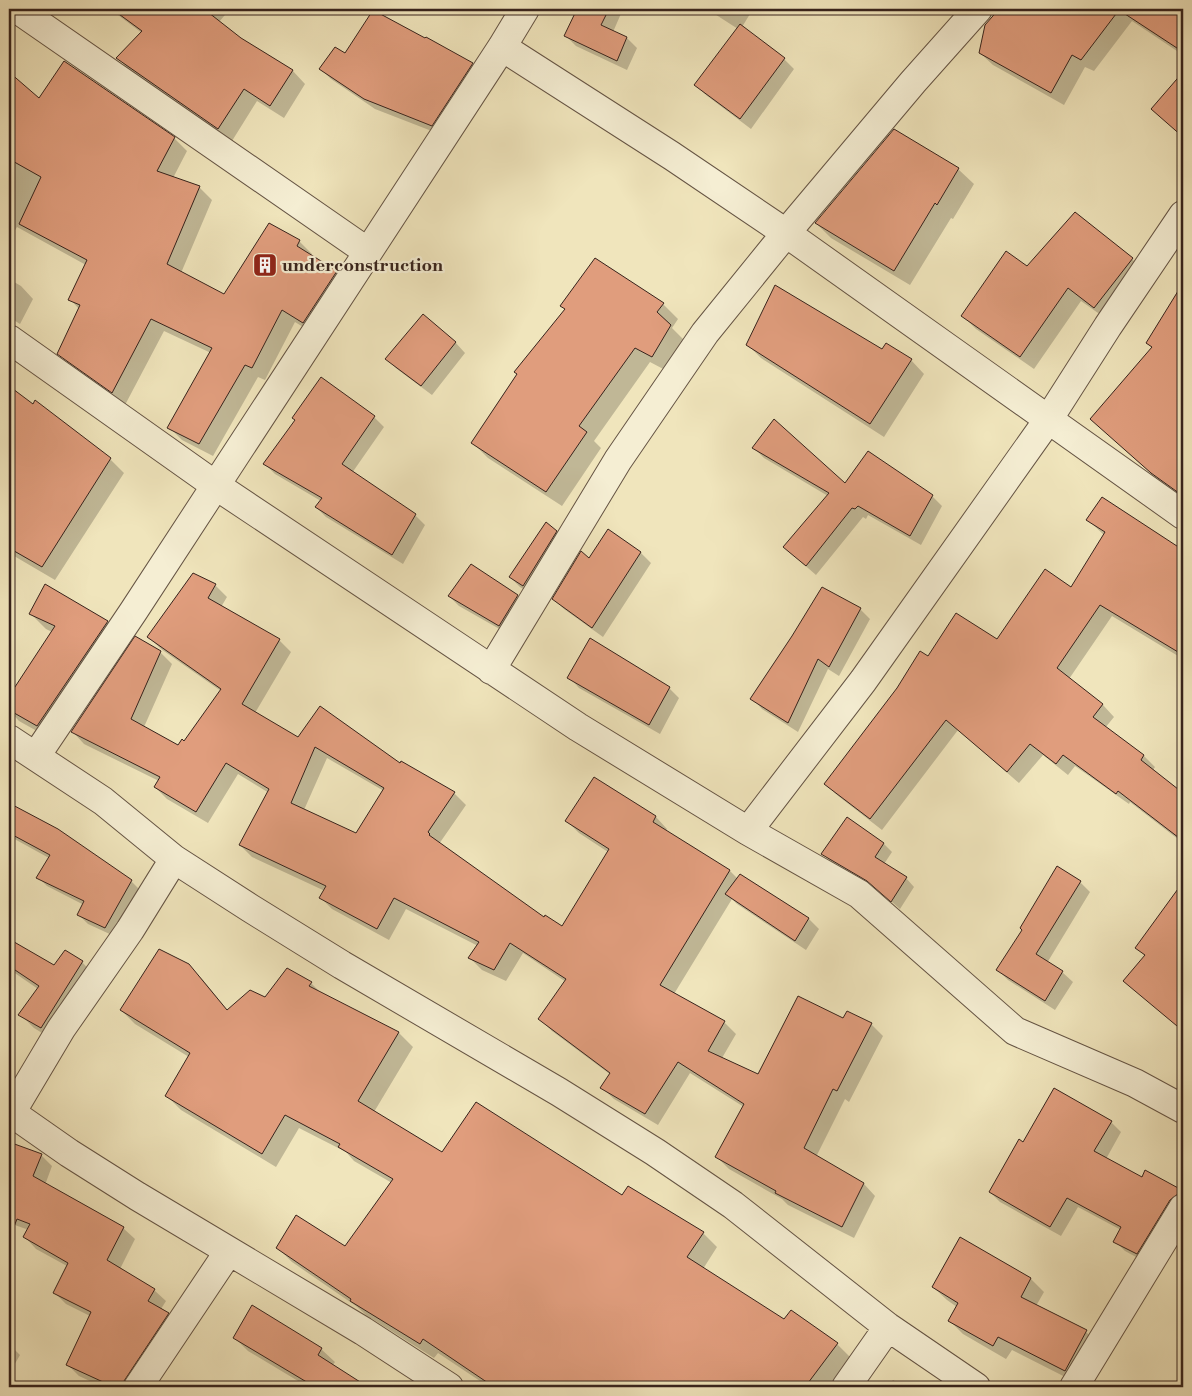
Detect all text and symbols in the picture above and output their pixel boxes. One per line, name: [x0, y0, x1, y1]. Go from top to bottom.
building icon: underconstruction: [252, 252, 278, 278]
place label: underconstruction: [282, 254, 443, 277]

